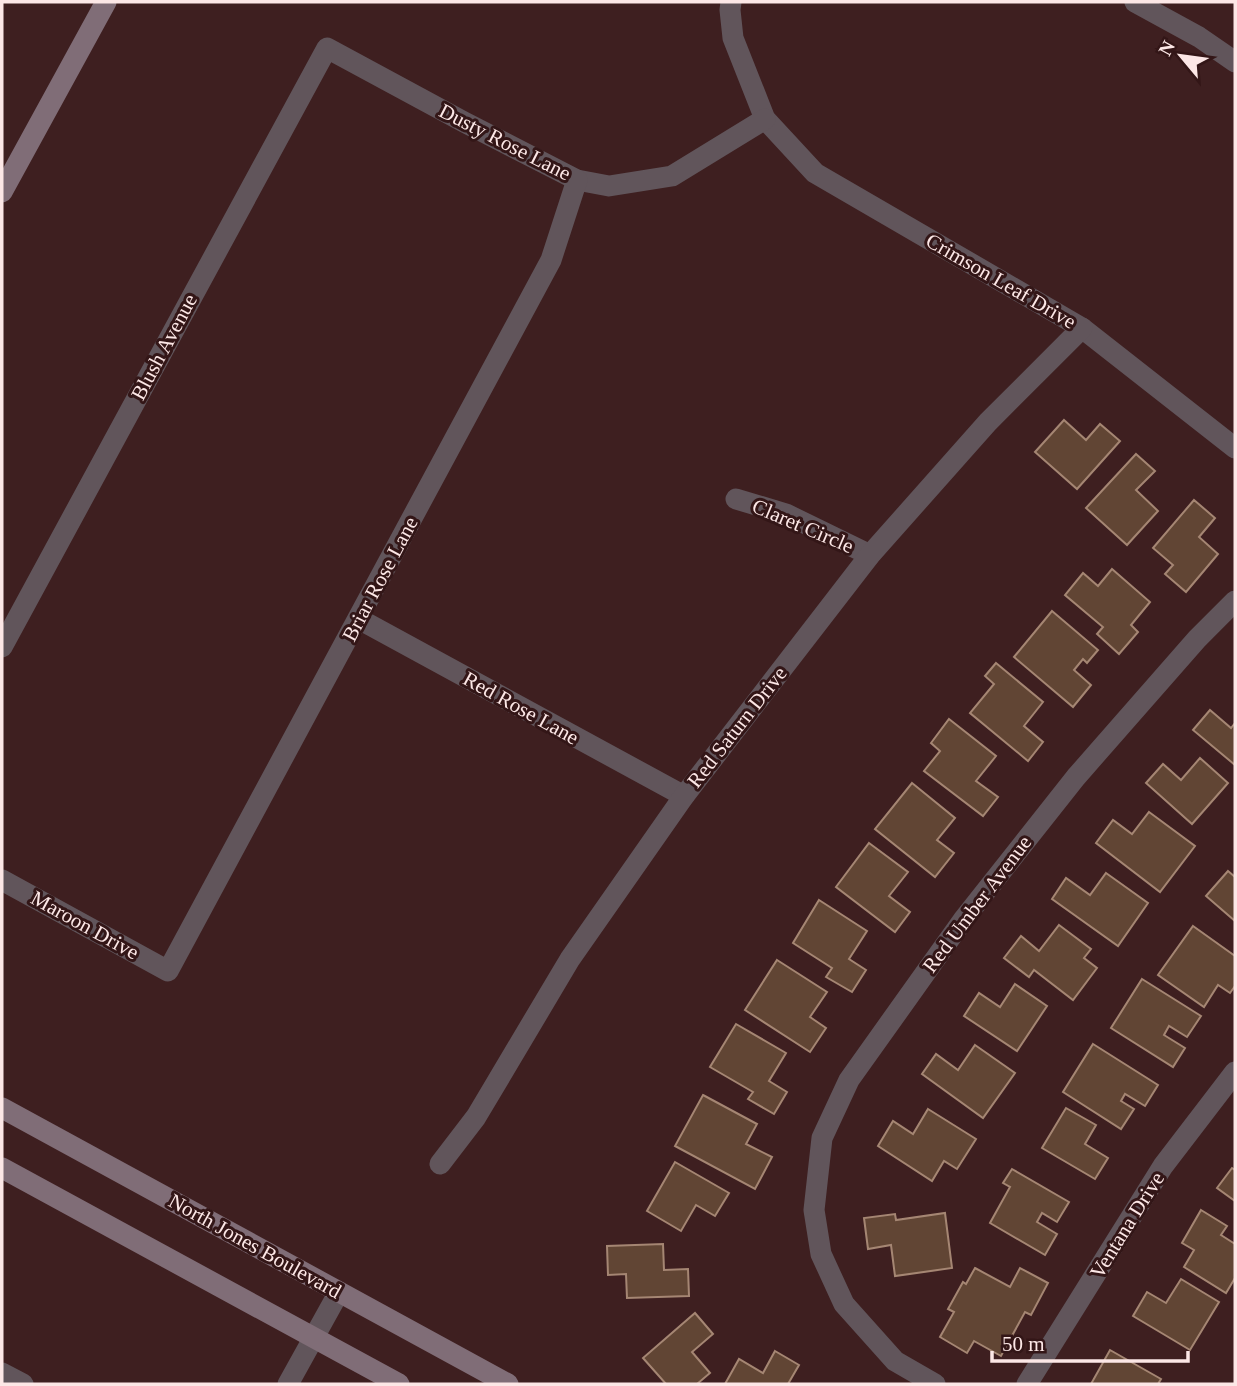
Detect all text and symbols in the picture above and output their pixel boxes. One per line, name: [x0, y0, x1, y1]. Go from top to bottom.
north arrow: [1146, 21, 1216, 91]
text: N: [1154, 37, 1179, 59]
street label: Dusty Rose Lane: [435, 98, 575, 186]
street label: Crimson Leaf Drive: [922, 228, 1080, 334]
street label: Blush Avenue: [126, 290, 202, 404]
street label: Claret Circle: [749, 494, 857, 558]
street label: Briar Rose Lane: [337, 513, 423, 645]
street label: Red Saturn Drive: [682, 662, 792, 792]
street label: Red Rose Lane: [459, 666, 583, 750]
street label: Red Umber Avenue: [918, 831, 1036, 977]
street label: Maroon Drive: [27, 886, 143, 964]
street label: Ventana Drive: [1085, 1167, 1169, 1283]
street label: North Jones Boulevard: [165, 1189, 346, 1304]
scale bar: [992, 1320, 1188, 1364]
text: 50 m: [1002, 1332, 1045, 1356]

